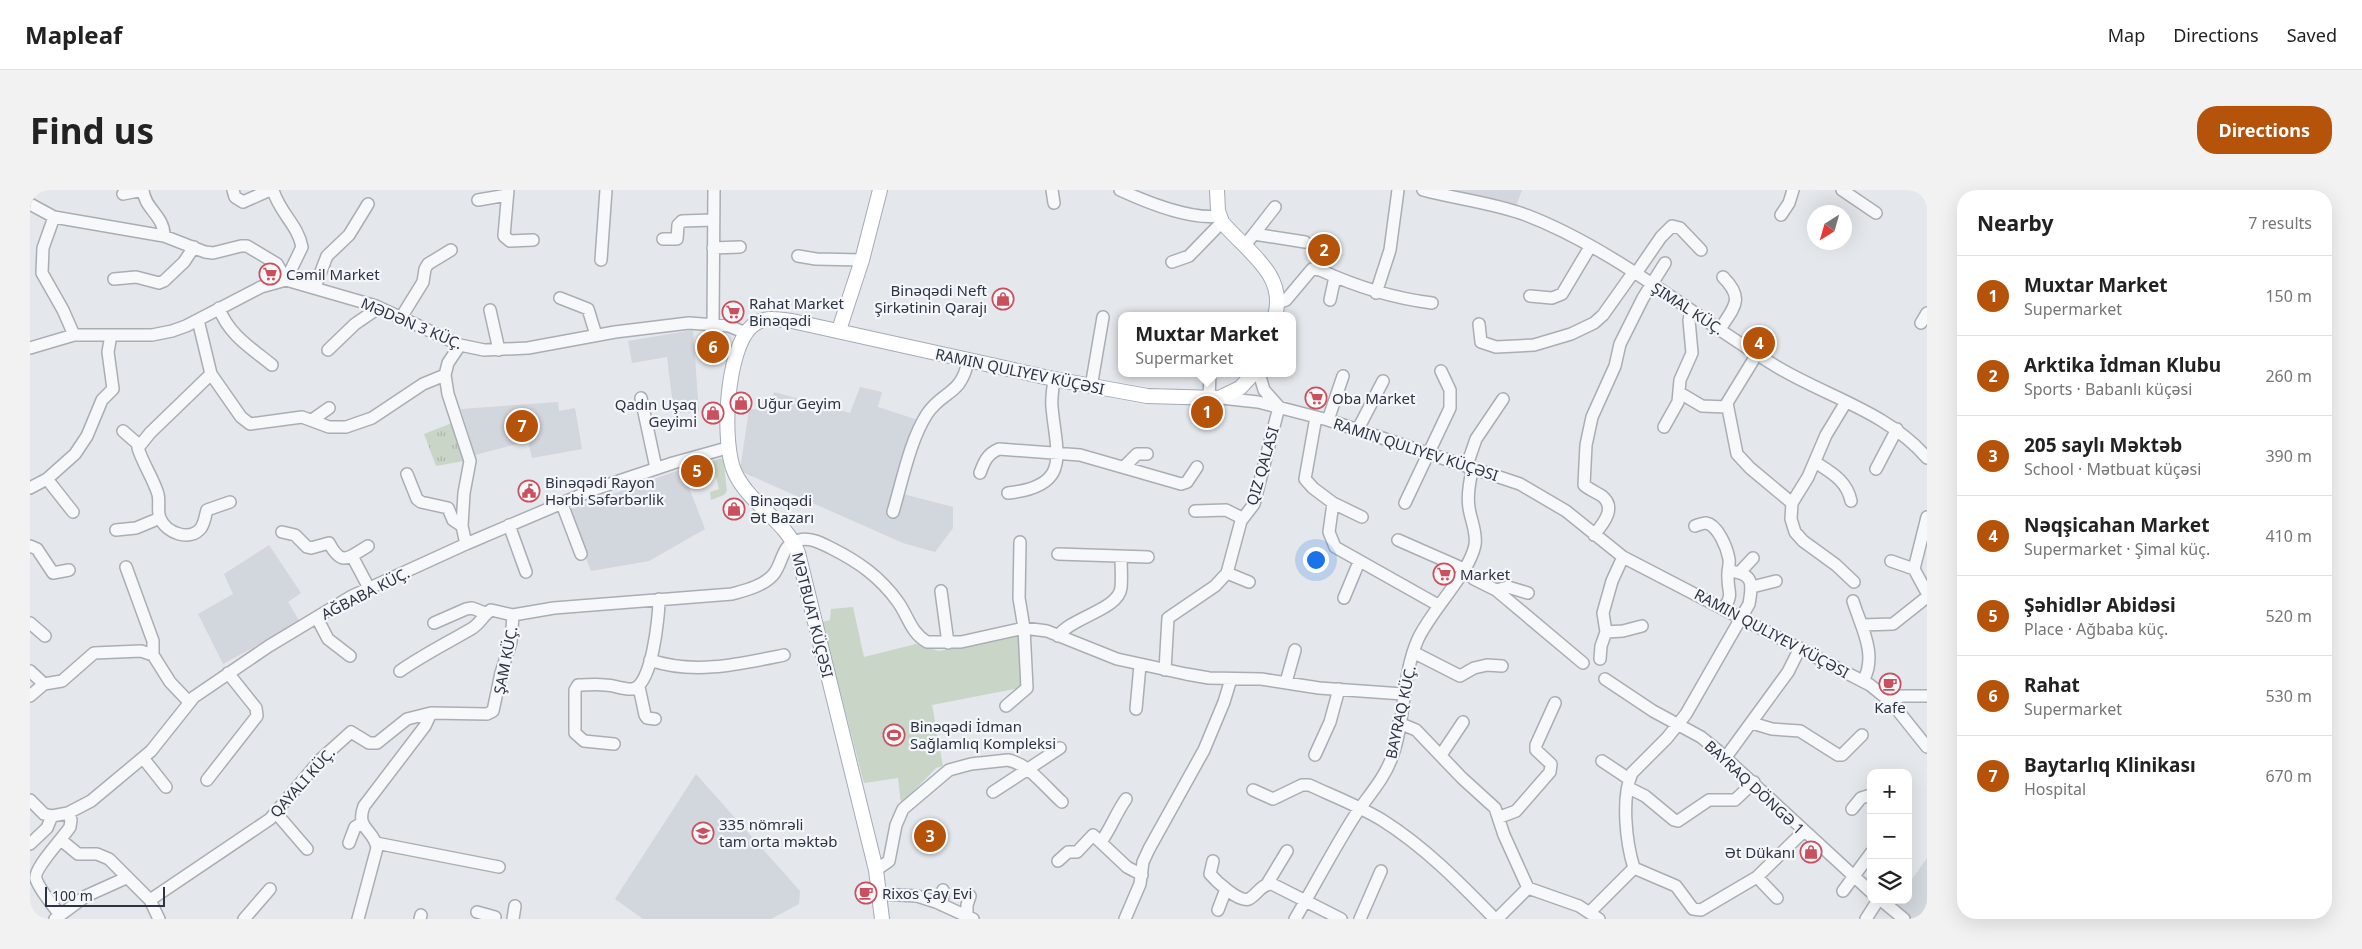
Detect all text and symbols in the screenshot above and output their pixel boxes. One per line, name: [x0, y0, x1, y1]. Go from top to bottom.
text: Mapleaf: [25, 18, 122, 51]
text: Map: [2108, 23, 2145, 47]
text: Directions: [2173, 23, 2259, 47]
text: Saved: [2287, 23, 2337, 47]
button: Directions: [2197, 106, 2332, 154]
text: Find us: [30, 107, 154, 154]
north arrow: [1807, 205, 1852, 250]
text: Nearby: [1977, 209, 2053, 237]
text: 7 results: [2248, 212, 2312, 234]
pin: 2: [1308, 231, 1340, 269]
supermarket icon: Cəmil Market: [258, 262, 282, 286]
place label: Cəmil Market: [286, 264, 380, 284]
text: Muxtar Market: [2024, 272, 2167, 298]
street label: ŞIMAL KÜÇ.: [1648, 277, 1728, 339]
place label: Binəqədi Neft Şirkətinin Qarajı: [874, 280, 988, 317]
text: 1: [1988, 285, 1998, 307]
text: 150 m: [2265, 285, 2312, 307]
shop icon: Binəqədi Neft Şirkətinin Qarajı: [991, 287, 1015, 311]
street label: MƏDƏN 3 KÜÇ.: [358, 293, 466, 353]
place label: Rahat Market Binəqədi: [749, 293, 844, 330]
text: Supermarket: [2024, 298, 2122, 320]
supermarket icon: Rahat Market Binəqədi: [721, 300, 745, 324]
popup: [1118, 312, 1296, 377]
text: Muxtar Market: [1135, 321, 1279, 347]
pin: 4: [1743, 324, 1775, 362]
pin: 6: [697, 328, 729, 366]
street label: RAMIN QULIYEV KÜÇƏSI: [934, 343, 1106, 399]
text: Supermarket: [1135, 347, 1233, 369]
text: Arktika İdman Klubu: [2024, 352, 2221, 378]
text: 2: [1988, 365, 1998, 387]
text: 260 m: [2265, 365, 2312, 387]
text: Sports · Babanlı küçəsi: [2024, 378, 2192, 400]
supermarket icon: Oba Market: [1304, 386, 1328, 410]
place label: Oba Market: [1332, 388, 1416, 408]
shop icon: Uğur Geyim: [729, 391, 753, 415]
place label: Uğur Geyim: [757, 393, 841, 413]
pin: 1: [1191, 393, 1223, 431]
place label: Qadın Uşaq Geyimi: [615, 394, 697, 431]
shop icon: Qadın Uşaq Geyimi: [701, 401, 725, 425]
pin: 7: [506, 407, 538, 445]
street label: RAMIN QULIYEV KÜÇƏSI: [1331, 413, 1501, 485]
street label: QIZ QALASI: [1241, 424, 1283, 508]
text: 205 saylı Məktəb: [2024, 432, 2182, 458]
text: 3: [1988, 445, 1998, 467]
text: 390 m: [2265, 445, 2312, 467]
pin: 5: [681, 452, 713, 490]
text: School · Mətbuat küçəsi: [2024, 458, 2201, 480]
place label: Binəqədi Rayon Hərbi Səfərbərlik: [545, 472, 664, 509]
public building icon: Binəqədi Rayon Hərbi Səfərbərlik: [517, 479, 541, 503]
place label: Binəqədi Ət Bazarı: [750, 490, 814, 527]
shop icon: Binəqədi Ət Bazarı: [722, 497, 746, 521]
text: Nəqşicahan Market: [2024, 512, 2209, 538]
text: 4: [1988, 525, 1998, 547]
text: 410 m: [2265, 525, 2312, 547]
text: Supermarket · Şimal küç.: [2024, 538, 2210, 560]
your location: [1303, 547, 1329, 573]
street label: MƏTBUAT KÜÇƏSI: [788, 550, 838, 680]
street label: AĞBABA KÜÇ.: [317, 562, 413, 624]
supermarket icon: Market: [1432, 562, 1456, 586]
place label: Market: [1460, 564, 1511, 584]
street label: RAMIN QULIYEV KÜÇƏSI: [1691, 584, 1853, 682]
text: Şəhidlər Abidəsi: [2024, 592, 2176, 618]
text: 5: [1988, 605, 1998, 627]
text: 520 m: [2265, 605, 2312, 627]
text: Place · Ağbaba küç.: [2024, 618, 2168, 640]
street label: ŞAM KÜÇ.: [489, 624, 521, 696]
street label: BAYRAQ KÜÇ.: [1380, 664, 1420, 760]
cafe icon: Kafe: [1878, 672, 1902, 696]
text: Rahat: [2024, 672, 2080, 698]
text: 6: [1988, 685, 1998, 707]
text: 530 m: [2265, 685, 2312, 707]
place label: Kafe: [1874, 697, 1906, 717]
text: Supermarket: [2024, 698, 2122, 720]
place label: Binəqədi İdman Sağlamlıq Kompleksi: [910, 716, 1056, 753]
sports icon: Binəqədi İdman Sağlamlıq Kompleksi: [882, 723, 906, 747]
street label: BAYRAQ DÖNGƏ 1: [1701, 735, 1809, 839]
street label: QAYALI KÜÇ.: [265, 743, 339, 821]
text: Baytarlıq Klinikası: [2024, 752, 2196, 778]
text: 7: [1988, 765, 1998, 787]
text: 670 m: [2265, 765, 2312, 787]
map controls: [1867, 769, 1912, 904]
button: +: [1867, 769, 1912, 814]
text: Hospital: [2024, 778, 2086, 800]
place label: 335 nömrəli tam orta məktəb: [719, 814, 837, 851]
button: −: [1867, 814, 1912, 859]
pin: 3: [914, 817, 946, 855]
school or university icon: 335 nömrəli tam orta məktəb: [691, 821, 715, 845]
shop icon: Ət Dükanı: [1799, 840, 1823, 864]
place label: Ət Dükanı: [1725, 842, 1795, 862]
button: layers: [1867, 859, 1912, 904]
cafe icon: Rixos Çay Evi: [854, 881, 878, 905]
place label: Rixos Çay Evi: [882, 883, 972, 903]
scale bar: [45, 884, 165, 907]
text: 100 m: [52, 886, 93, 905]

